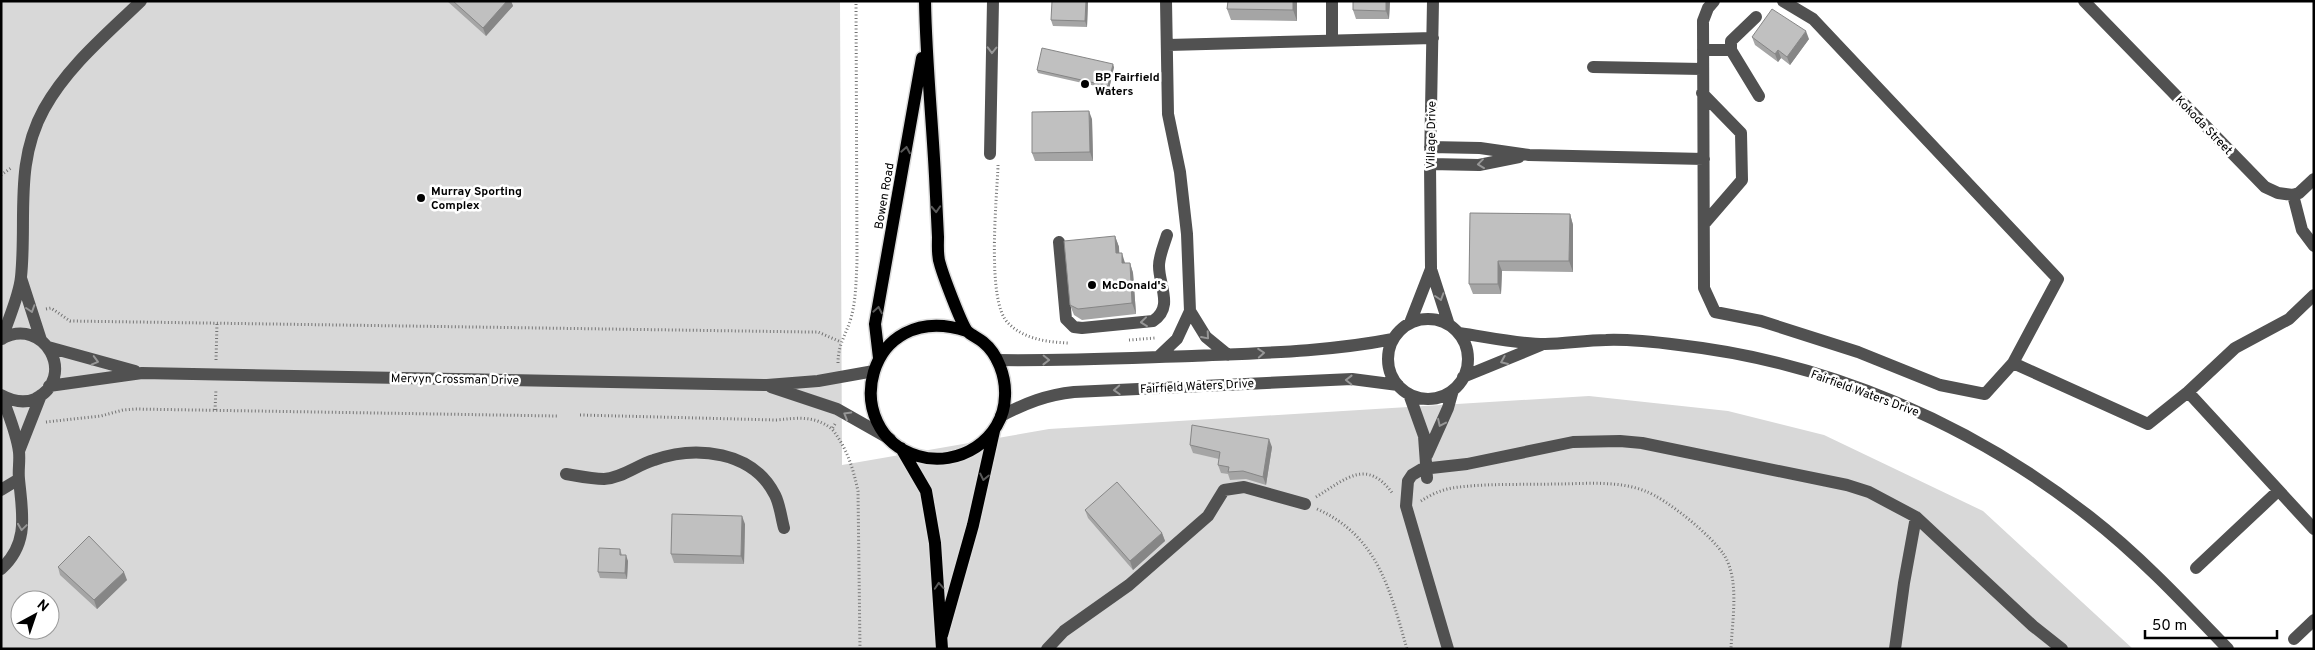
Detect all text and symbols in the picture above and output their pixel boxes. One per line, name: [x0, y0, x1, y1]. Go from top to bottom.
one-way arrow: [987, 46, 997, 54]
place label: BP Fairfield Waters: [1095, 70, 1160, 100]
marker: BP Fairfield Waters: [1079, 78, 1091, 90]
street label: Kokoda Street: [2171, 93, 2235, 159]
street label: Village Drive: [1423, 101, 1441, 169]
one-way arrow: [901, 146, 911, 155]
one-way arrow: [1477, 158, 1485, 169]
street label: Bowen Road: [871, 162, 899, 231]
place label: Murray Sporting Complex: [431, 184, 522, 214]
marker: Murray Sporting Complex: [415, 192, 427, 204]
one-way arrow: [931, 205, 942, 213]
place label: McDonald's: [1102, 278, 1166, 294]
marker: McDonald's: [1086, 279, 1098, 291]
one-way arrow: [1435, 292, 1445, 300]
one-way arrow: [26, 304, 36, 313]
one-way arrow: [872, 306, 882, 315]
one-way arrow: [1140, 316, 1148, 327]
one-way arrow: [1200, 330, 1209, 339]
one-way arrow: [1257, 347, 1265, 358]
one-way arrow: [90, 355, 98, 365]
one-way arrow: [1042, 355, 1050, 365]
one-way arrow: [1500, 355, 1508, 365]
street label: Fairfield Waters Drive: [1808, 367, 1921, 421]
street label: Mervyn Crossman Drive: [391, 371, 519, 389]
one-way arrow: [1345, 375, 1353, 385]
street label: Fairfield Waters Drive: [1140, 376, 1255, 398]
one-way arrow: [1113, 385, 1121, 396]
one-way arrow: [844, 412, 853, 422]
one-way arrow: [1437, 418, 1448, 427]
one-way arrow: [979, 472, 990, 481]
one-way arrow: [17, 523, 28, 531]
one-way arrow: [933, 582, 944, 590]
north arrow: [10, 590, 60, 640]
text: N: [33, 596, 52, 616]
scale bar: [2145, 608, 2278, 640]
text: 50 m: [2152, 617, 2187, 636]

